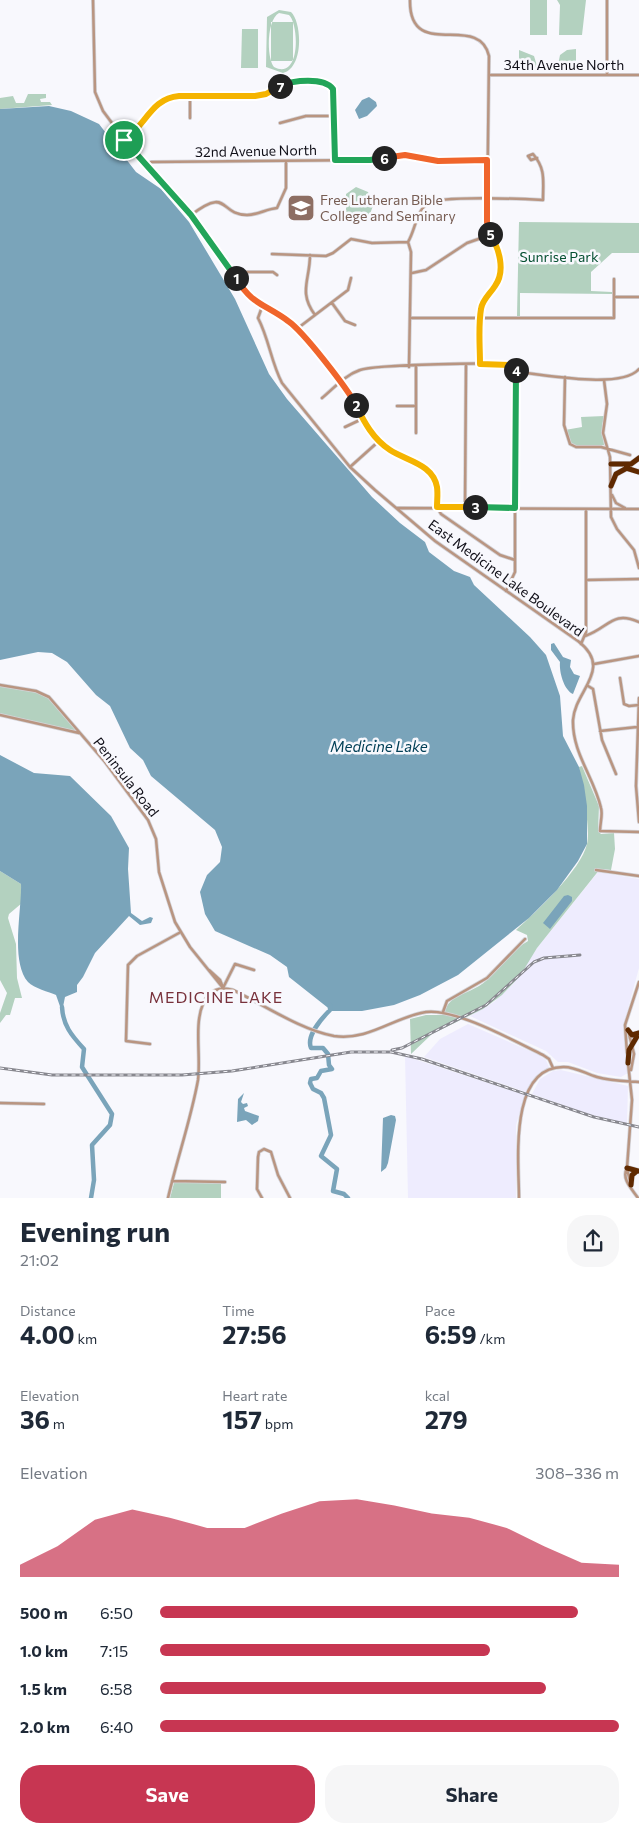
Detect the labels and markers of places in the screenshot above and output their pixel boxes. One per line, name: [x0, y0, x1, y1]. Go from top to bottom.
pin: 7: [268, 74, 292, 98]
pin: [103, 119, 145, 161]
pin: 6: [372, 146, 396, 170]
place label: Free Lutheran Bible College and Seminary: [320, 191, 456, 224]
school or university icon: Free Lutheran Bible College and Seminary: [286, 193, 316, 223]
pin: 5: [478, 222, 502, 246]
pin: 1: [224, 266, 248, 290]
pin: 4: [504, 358, 528, 382]
pin: 2: [344, 392, 368, 418]
pin: 3: [462, 494, 488, 520]

